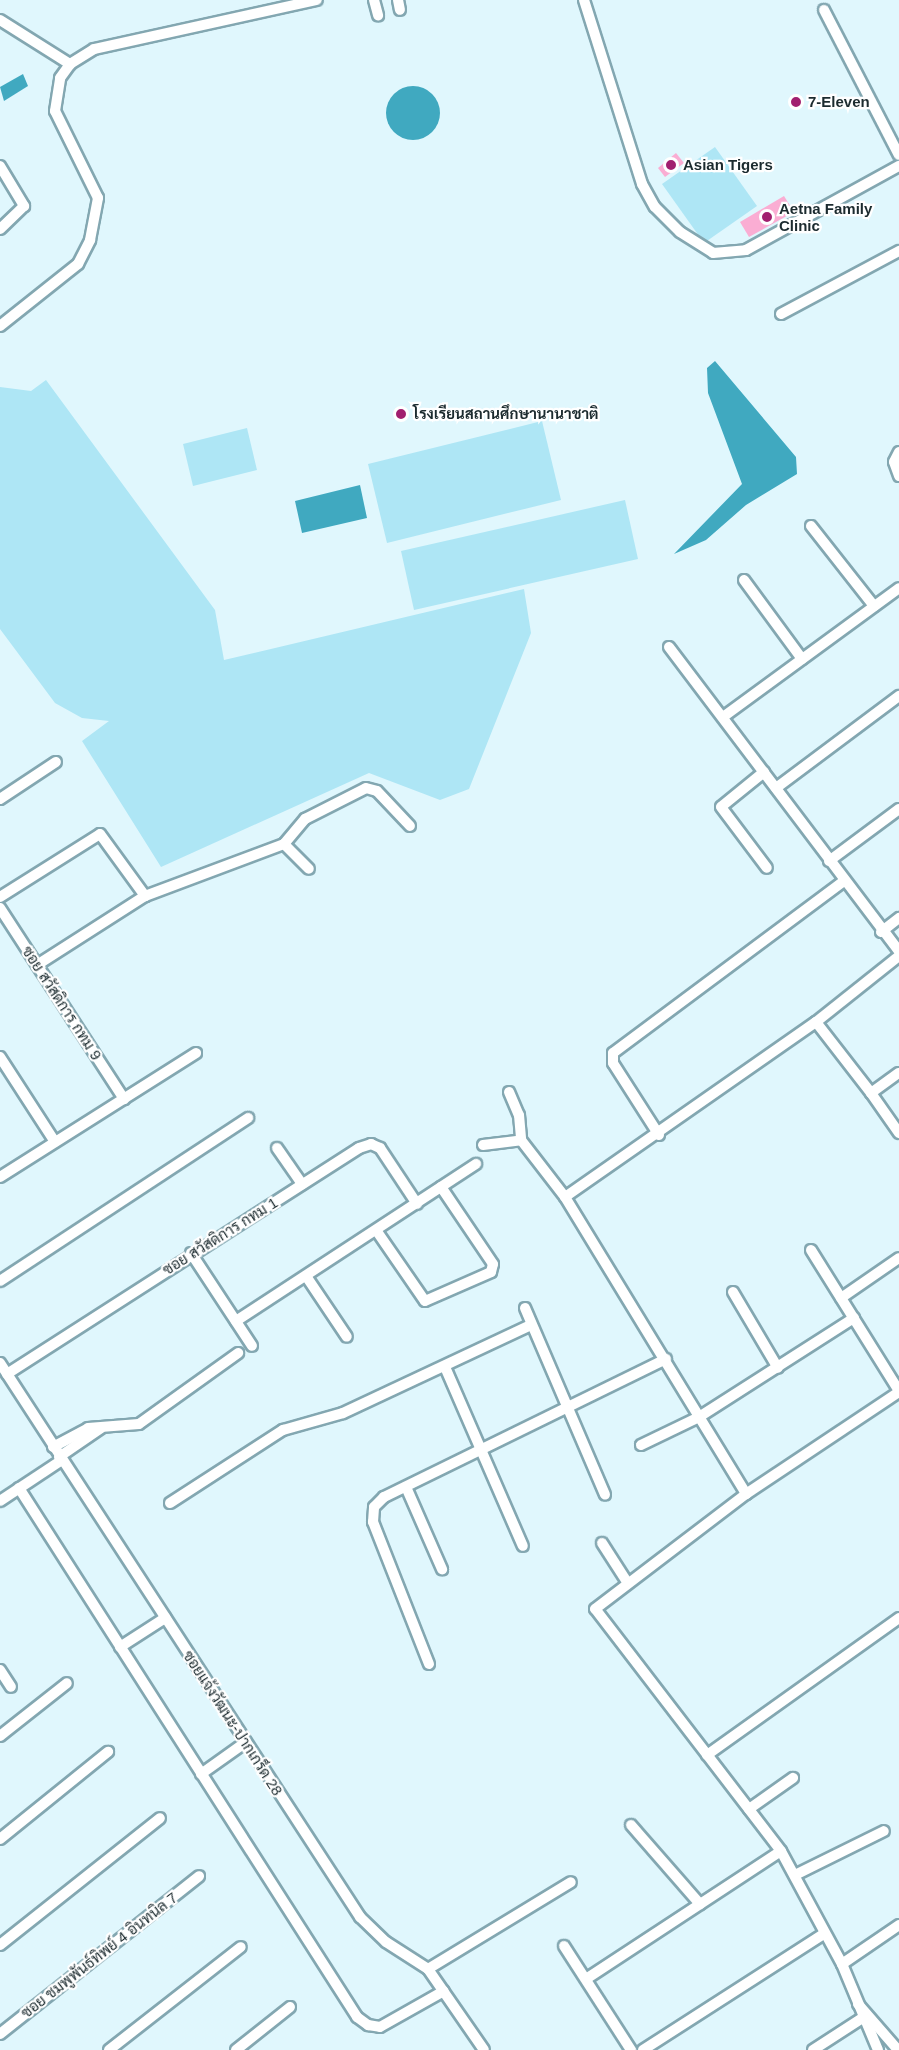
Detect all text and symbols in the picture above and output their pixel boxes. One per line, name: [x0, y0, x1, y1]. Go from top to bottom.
place label: 7-Eleven: [808, 93, 870, 111]
marker: 7-Eleven: [789, 95, 803, 109]
place label: Asian Tigers: [683, 156, 773, 174]
marker: Asian Tigers: [664, 158, 678, 172]
place label: Aetna Family Clinic: [779, 199, 872, 234]
marker: Aetna Family Clinic: [760, 210, 774, 224]
place label: โรงเรียนสถานศึกษานานาชาติ: [413, 405, 598, 423]
marker: โรงเรียนสถานศึกษานานาชาติ: [394, 407, 408, 421]
street label: ซอย สวัสดิการ กทม 9: [18, 943, 106, 1063]
street label: ซอย สวัสดิการ กทม 1: [159, 1193, 281, 1279]
street label: ซอยแจ้งวัฒนะ-ปากเกร็ด 28: [179, 1647, 287, 1799]
street label: ซอย ชมพูพันธ์ทิพย์ 4 อินทนิล 7: [17, 1888, 181, 2022]

